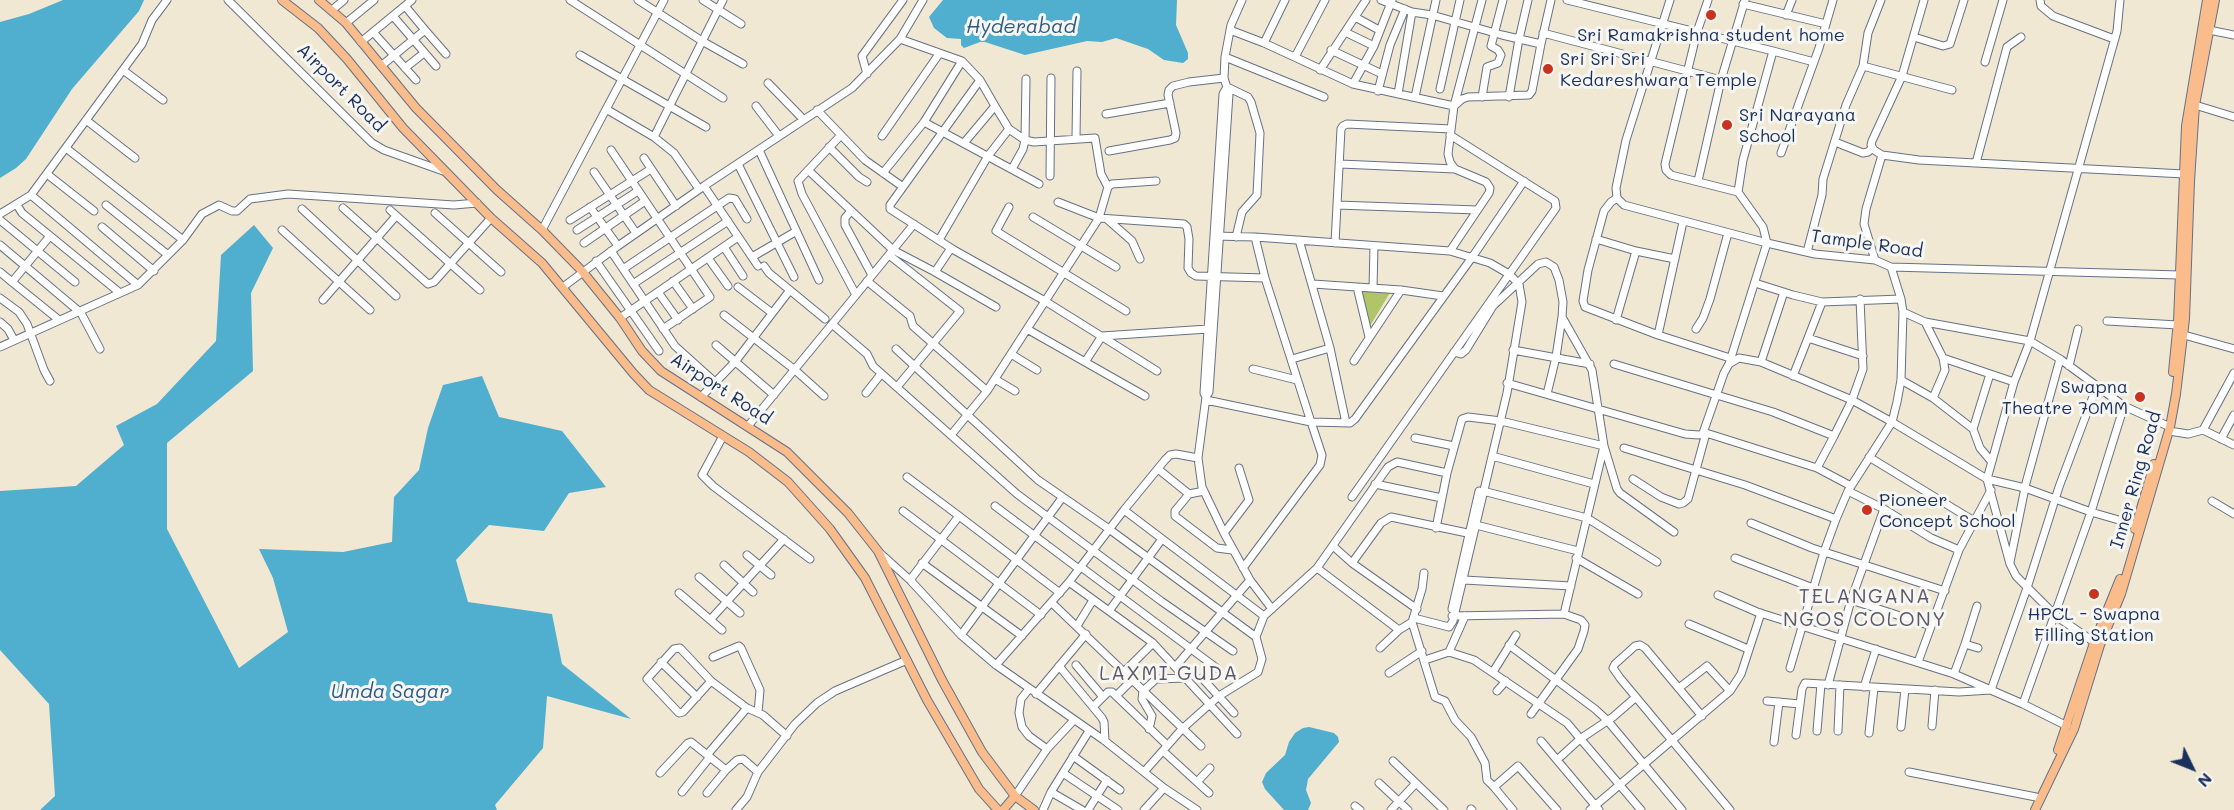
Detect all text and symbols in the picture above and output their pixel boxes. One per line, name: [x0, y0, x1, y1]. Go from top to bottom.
marker: Sri Ramakrishna student home: [1704, 8, 1718, 22]
water label: Hyderabad: [966, 15, 1076, 39]
place label: Sri Ramakrishna student home: [1577, 24, 1845, 46]
street label: Airport Road: [292, 39, 390, 137]
place label: Sri Sri Sri Kedareshwara Temple: [1560, 48, 1757, 90]
marker: Sri Sri Sri Kedareshwara Temple: [1541, 62, 1555, 76]
place label: Sri Narayana School: [1739, 104, 1856, 146]
marker: Sri Narayana School: [1720, 118, 1734, 132]
street label: Tample Road: [1810, 225, 1924, 263]
street label: Airport Road: [666, 348, 776, 430]
place label: Swapna Theatre 70MM: [2002, 376, 2128, 418]
marker: Swapna Theatre 70MM: [2133, 390, 2147, 404]
street label: Inner Ring Road: [2106, 409, 2166, 551]
place label: Pioneer Concept School: [1879, 489, 2016, 532]
marker: Pioneer Concept School: [1860, 503, 1874, 517]
district label: TELANGANA NGOS COLONY: [1783, 585, 1947, 632]
marker: HPCL - Swapna Filling Station: [2087, 587, 2101, 601]
place label: HPCL - Swapna Filling Station: [2028, 603, 2160, 646]
district label: LAXMI GUDA: [1099, 662, 1239, 686]
water label: Umda Sagar: [331, 680, 449, 704]
north arrow: [2162, 738, 2222, 798]
text: N: [2194, 769, 2217, 792]

